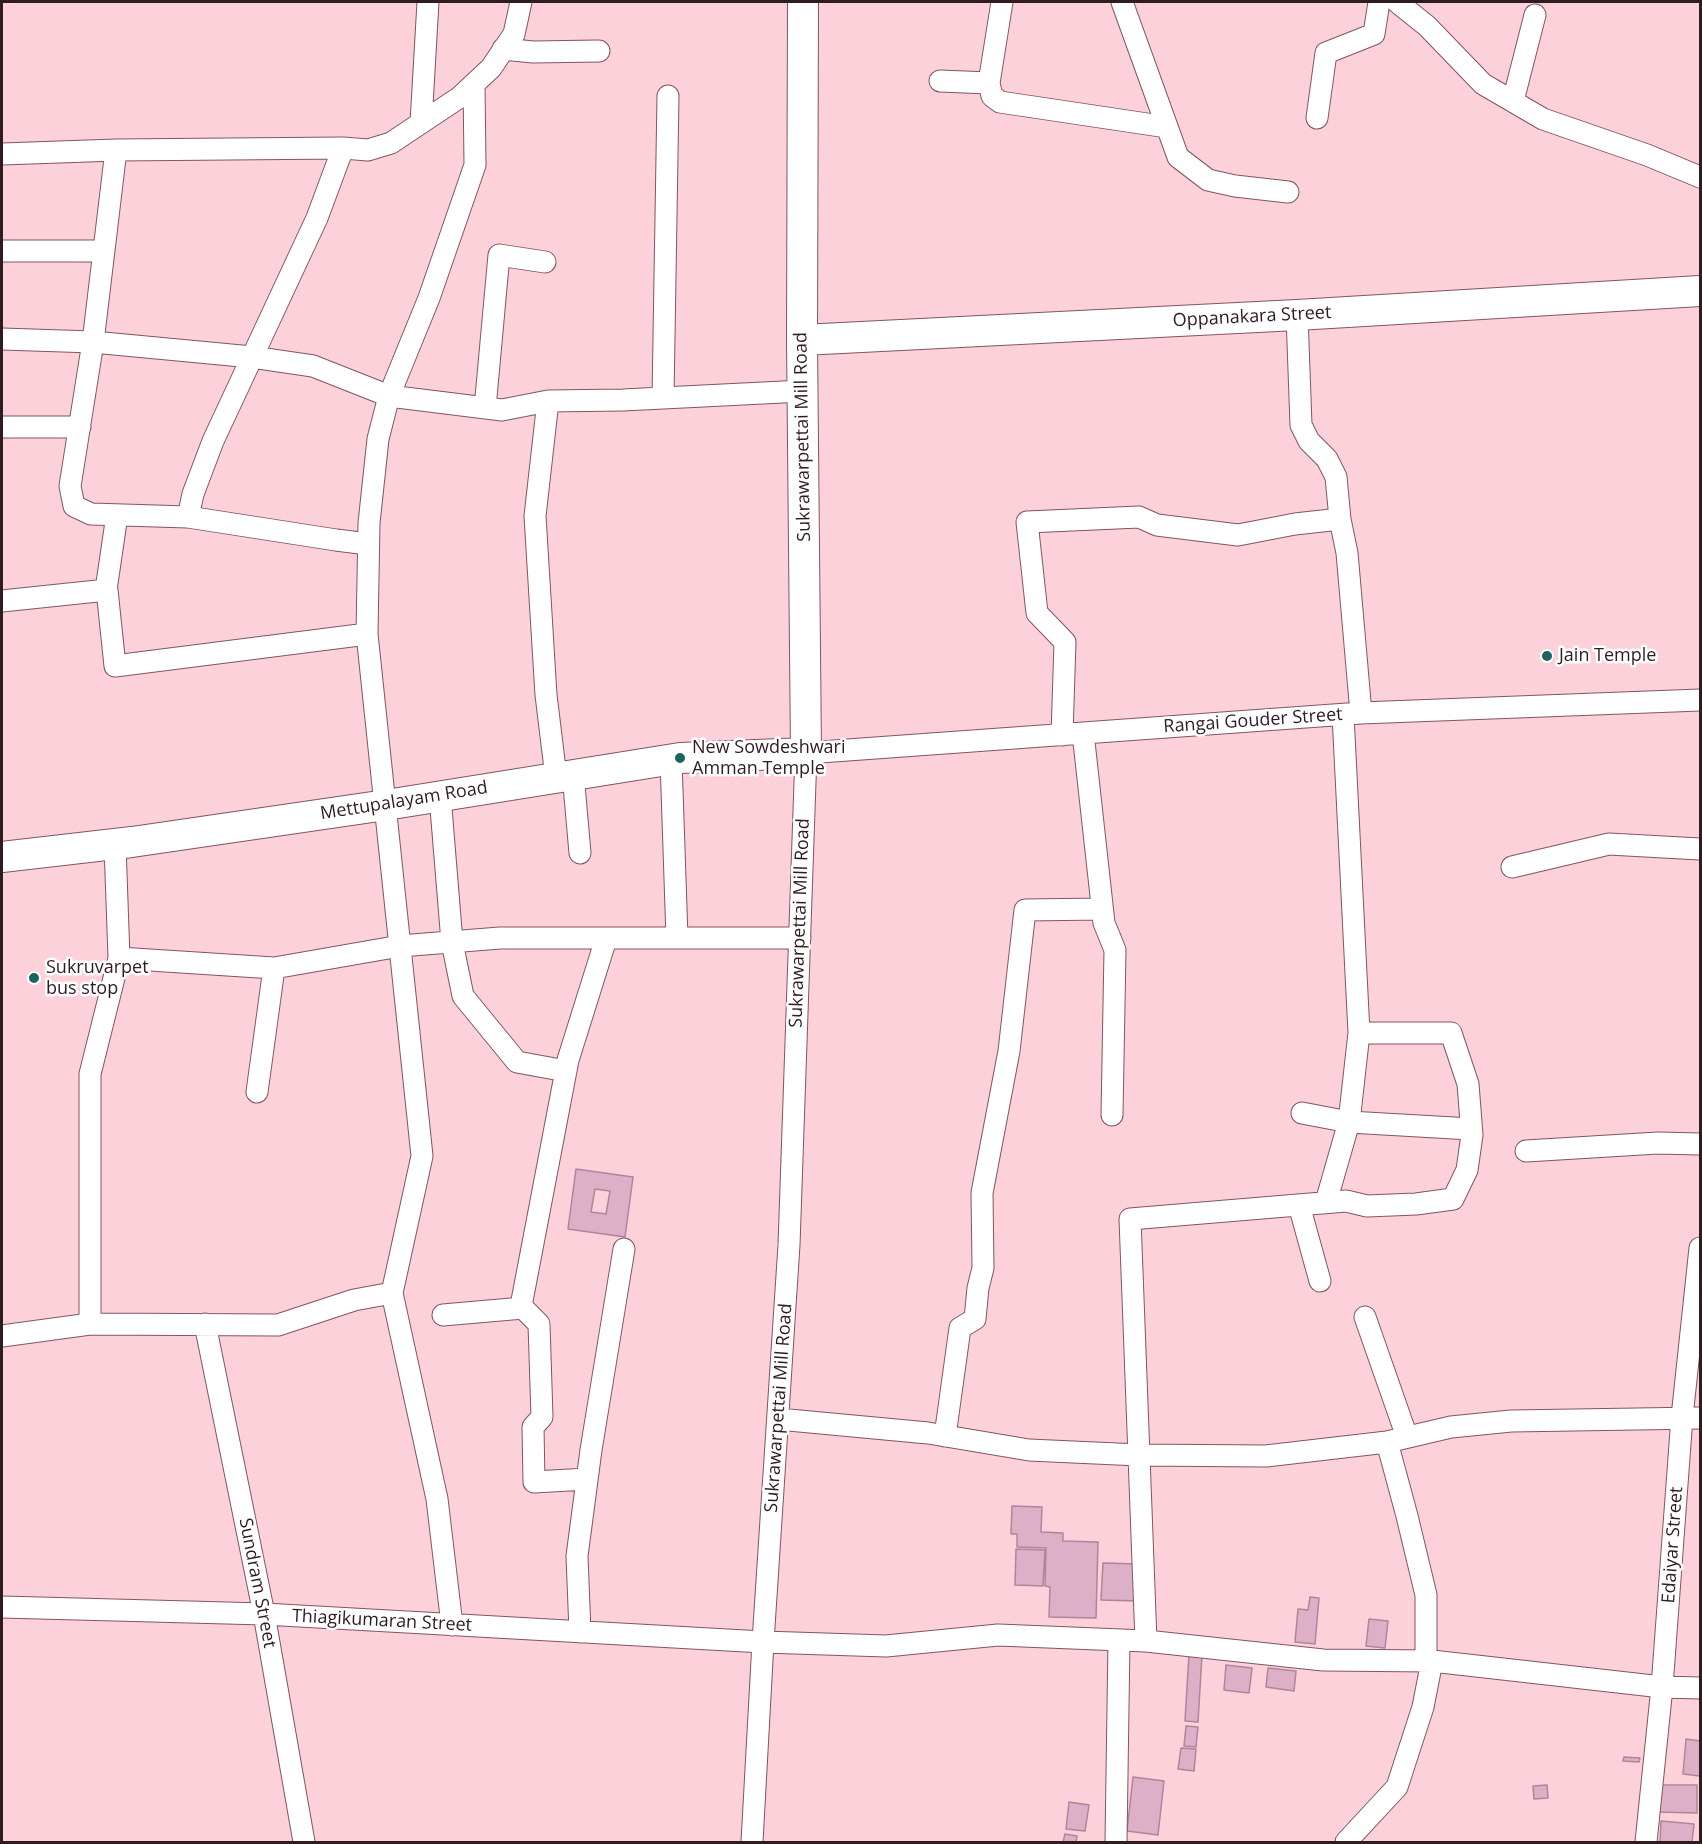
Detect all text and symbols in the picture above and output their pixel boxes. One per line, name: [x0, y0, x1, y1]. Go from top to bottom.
street label: Oppanakara Street: [1172, 302, 1332, 332]
street label: Sukrawarpettai Mill Road: [790, 332, 816, 542]
place label: Jain Temple: [1559, 645, 1656, 667]
marker: Jain Temple: [1540, 649, 1554, 663]
street label: Rangai Gouder Street: [1163, 704, 1343, 738]
place label: New Sowdeshwari Amman Temple: [692, 737, 846, 780]
marker: New Sowdeshwari Amman Temple: [673, 751, 687, 765]
street label: Mettupalayam Road: [319, 777, 489, 825]
street label: Sukrawarpettai Mill Road: [786, 818, 814, 1028]
place label: Sukruvarpet bus stop: [46, 957, 149, 1000]
marker: Sukruvarpet bus stop: [27, 971, 41, 985]
street label: Sukrawarpettai Mill Road: [761, 1303, 797, 1513]
street label: Edaiyar Street: [1658, 1486, 1688, 1604]
street label: Sundram Street: [234, 1516, 280, 1650]
street label: Thiagikumaran Street: [291, 1605, 473, 1637]

